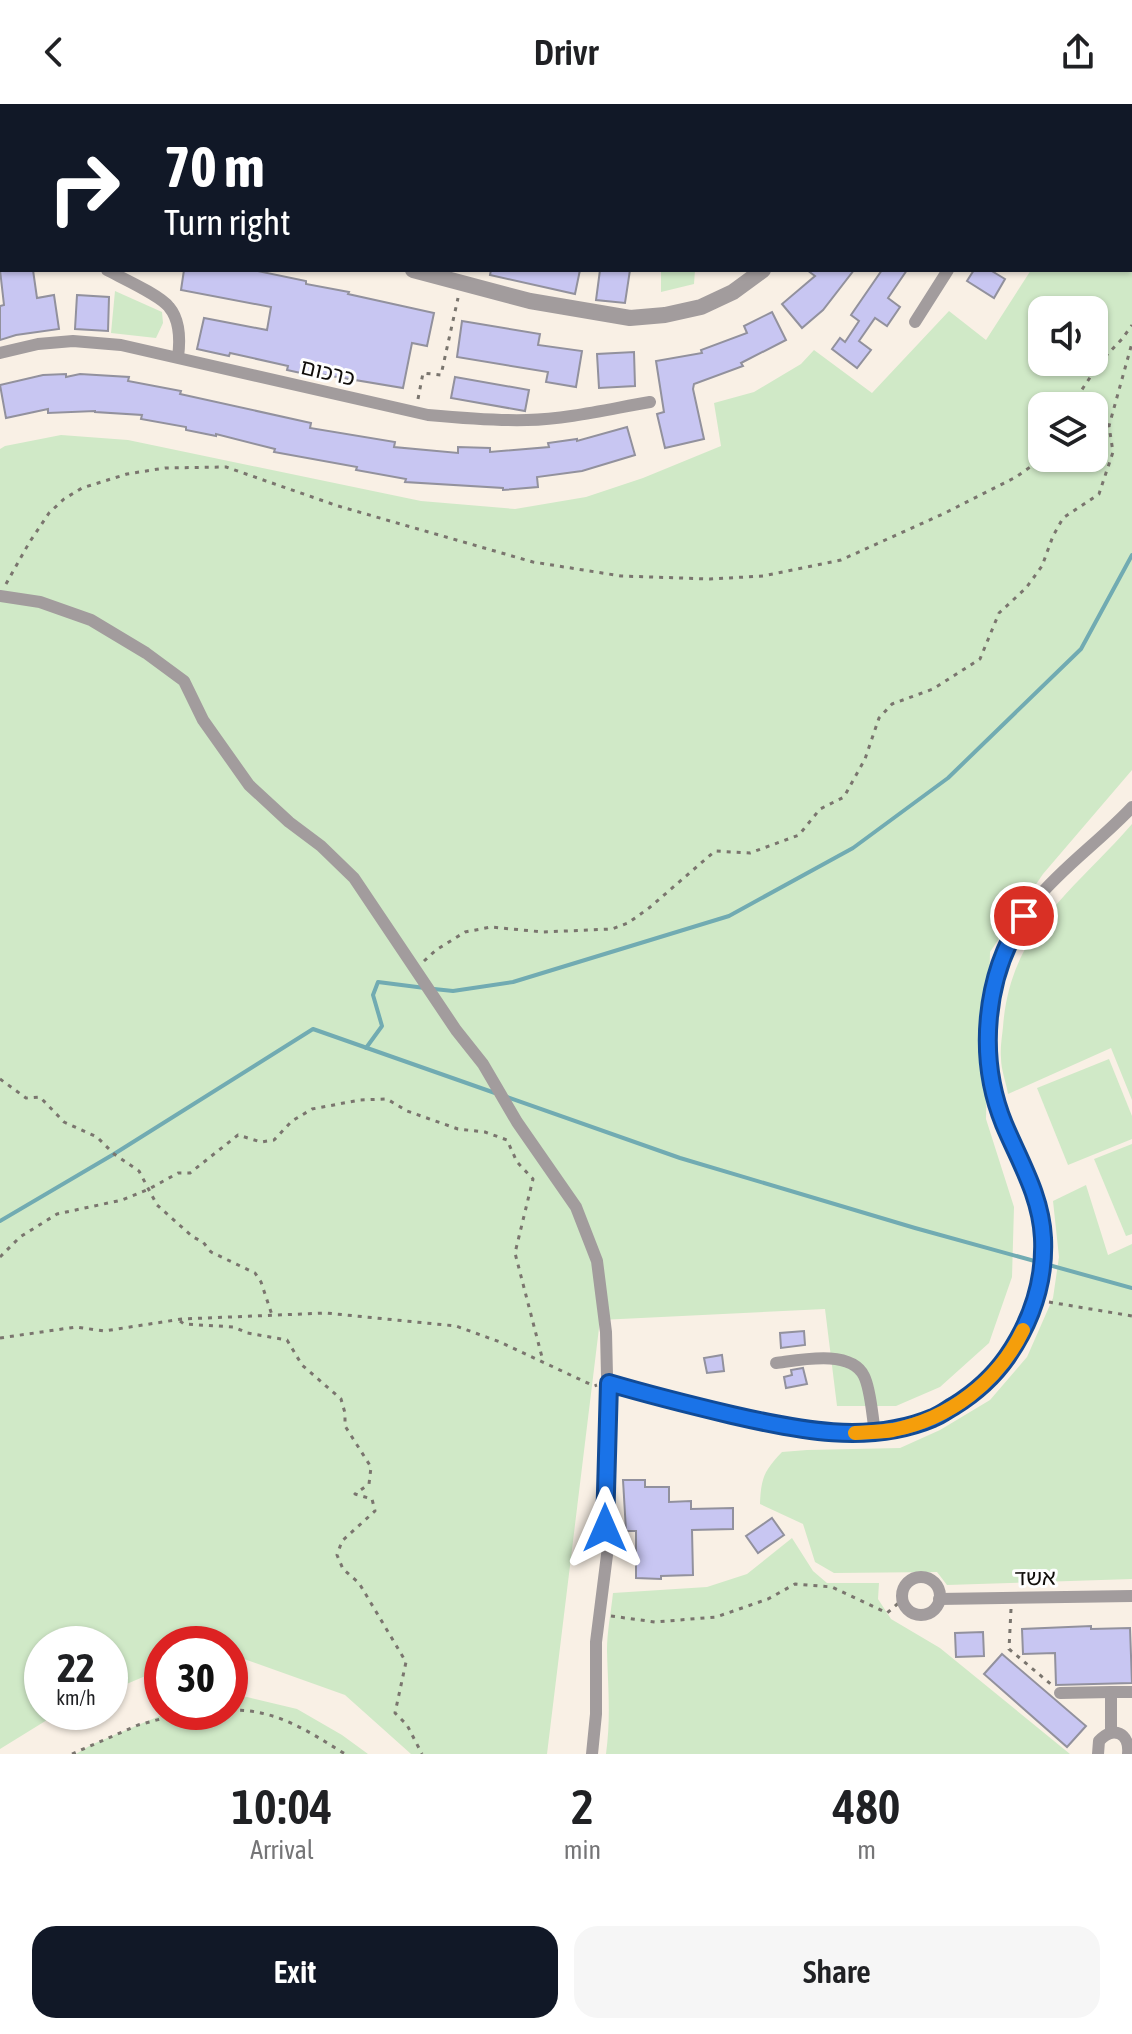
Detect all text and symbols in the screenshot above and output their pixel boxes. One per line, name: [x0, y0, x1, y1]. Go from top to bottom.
icon: back: [32, 30, 76, 74]
icon: share: [1056, 30, 1100, 74]
text: Drivr: [534, 31, 598, 73]
text: 70 m: [164, 135, 265, 199]
icon: right: [32, 136, 136, 240]
text: Turn right: [164, 201, 291, 243]
map controls: [1028, 296, 1108, 472]
button: sound: [1028, 296, 1108, 376]
street label: כרכום: [298, 353, 358, 391]
button: layers: [1028, 392, 1108, 472]
pin: [990, 882, 1058, 950]
icon: arrive: [1002, 894, 1046, 938]
position arrow: [563, 1486, 647, 1570]
street label: אשד: [1014, 1564, 1056, 1590]
speed limit sign: 30: [144, 1626, 248, 1730]
text: 22: [57, 1645, 95, 1690]
text: km/h: [56, 1686, 96, 1709]
text: 10:04: [232, 1779, 332, 1834]
text: 2: [571, 1779, 594, 1834]
text: 480: [833, 1779, 900, 1834]
text: Arrival: [250, 1835, 314, 1865]
text: min: [564, 1835, 601, 1865]
text: m: [857, 1835, 876, 1865]
button: Exit: [32, 1926, 558, 2018]
button: Share: [574, 1926, 1100, 2018]

